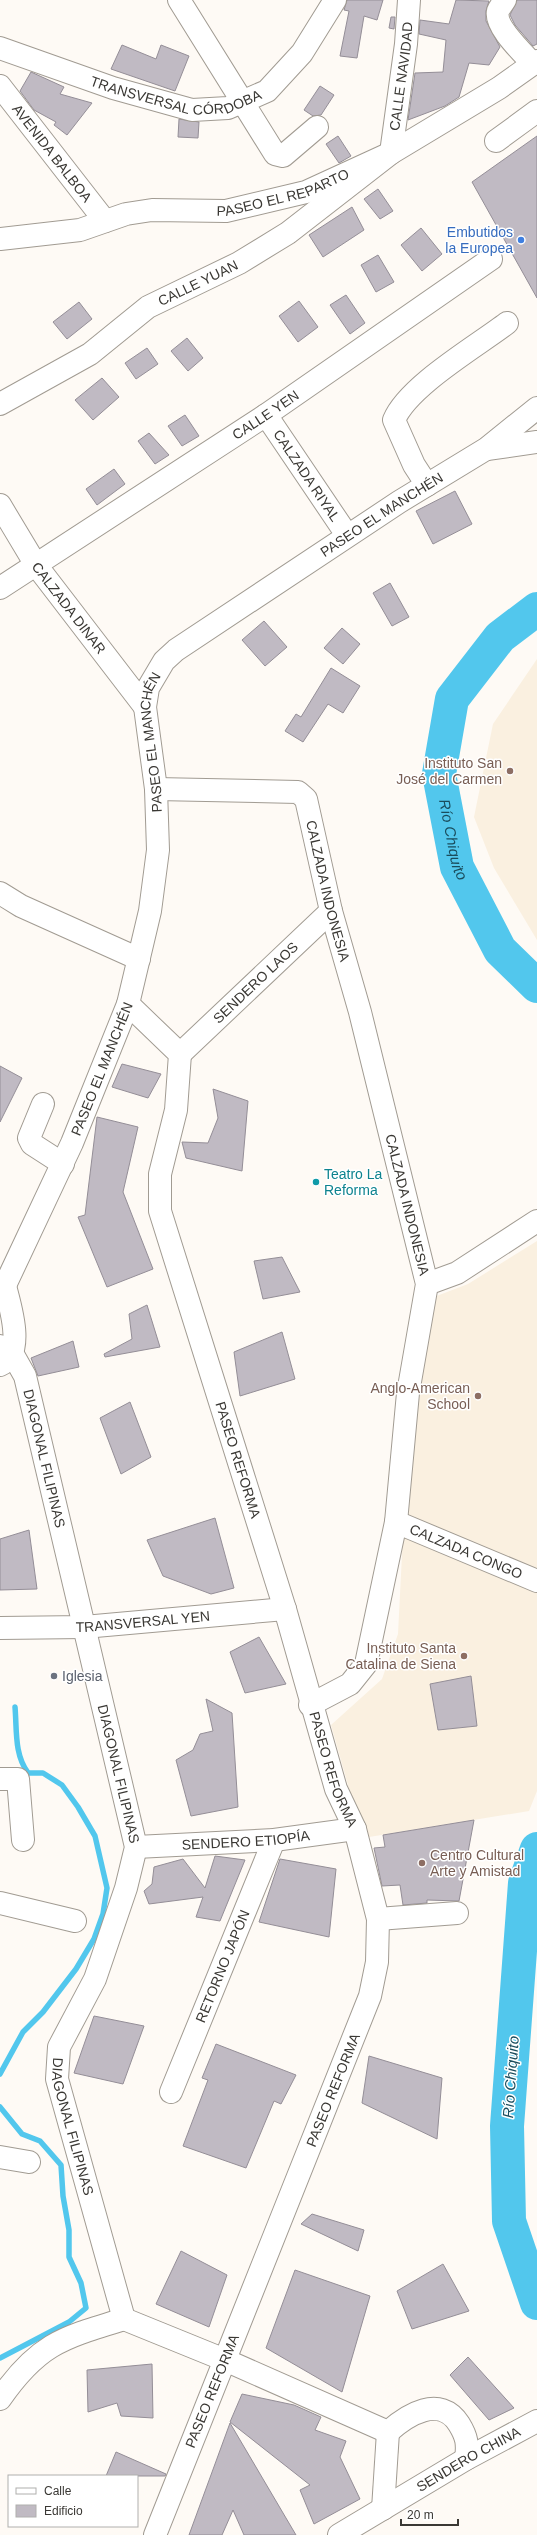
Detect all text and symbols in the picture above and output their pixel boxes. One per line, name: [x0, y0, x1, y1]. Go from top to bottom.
street label: CALLE NAVIDAD: [386, 21, 415, 132]
street label: TRANSVERSAL CÓRDOBA: [88, 73, 264, 118]
street label: AVENIDA BALBOA: [9, 101, 96, 206]
street label: PASEO EL REPARTO: [216, 165, 351, 219]
place label: Embutidos la Europea: [445, 224, 513, 256]
marker: Embutidos la Europea: [516, 235, 526, 245]
street label: CALLE YUAN: [155, 257, 241, 309]
street label: CALLE YEN: [229, 387, 302, 443]
street label: CALZADA RIYAL: [270, 427, 344, 525]
street label: PASEO EL MANCHÉN: [317, 469, 446, 560]
street label: CALZADA DINAR: [29, 559, 109, 657]
street label: PASEO EL MANCHÉN: [137, 669, 165, 813]
place label: Instituto San José del Carmen: [396, 755, 502, 787]
marker: Instituto San José del Carmen: [505, 766, 515, 776]
water label: Río Chiquito: [436, 798, 471, 883]
street label: CALZADA INDONESIA: [303, 819, 353, 964]
street label: SENDERO LAOS: [210, 939, 301, 1026]
street label: PASEO EL MANCHÉN: [68, 1000, 136, 1138]
street label: CALZADA INDONESIA: [382, 1133, 433, 1278]
place label: Teatro La Reforma: [324, 1166, 383, 1198]
marker: Teatro La Reforma: [311, 1177, 321, 1187]
place label: Anglo-American School: [370, 1380, 470, 1412]
street label: DIAGONAL FILIPINAS: [20, 1388, 68, 1529]
marker: Anglo-American School: [473, 1391, 483, 1401]
street label: PASEO REFORMA: [212, 1400, 264, 1521]
street label: CALZADA CONGO: [407, 1521, 525, 1582]
street label: TRANSVERSAL YEN: [76, 1608, 211, 1635]
place label: Instituto Santa Catalina de Siena: [345, 1640, 456, 1672]
marker: Instituto Santa Catalina de Siena: [459, 1651, 469, 1661]
place label: Iglesia: [62, 1668, 103, 1684]
marker: Iglesia: [49, 1671, 59, 1681]
street label: DIAGONAL FILIPINAS: [95, 1703, 143, 1845]
street label: PASEO REFORMA: [306, 1710, 361, 1830]
street label: SENDERO ETIOPÍA: [181, 1827, 311, 1853]
place label: Centro Cultural Arte y Amistad: [430, 1847, 524, 1879]
marker: Centro Cultural Arte y Amistad: [417, 1858, 427, 1868]
street label: RETORNO JAPÓN: [192, 1907, 253, 2025]
street label: PASEO REFORMA: [303, 2030, 363, 2149]
water label: Río Chiquito: [499, 2035, 522, 2119]
street label: DIAGONAL FILIPINAS: [49, 2057, 97, 2197]
street label: PASEO REFORMA: [182, 2331, 242, 2450]
street label: SENDERO CHINA: [413, 2423, 524, 2495]
legend: [8, 2475, 138, 2527]
text: Calle: [44, 2484, 72, 2498]
scale bar: [401, 2501, 458, 2527]
text: Edificio: [44, 2504, 83, 2518]
text: 20 m: [407, 2508, 434, 2522]

